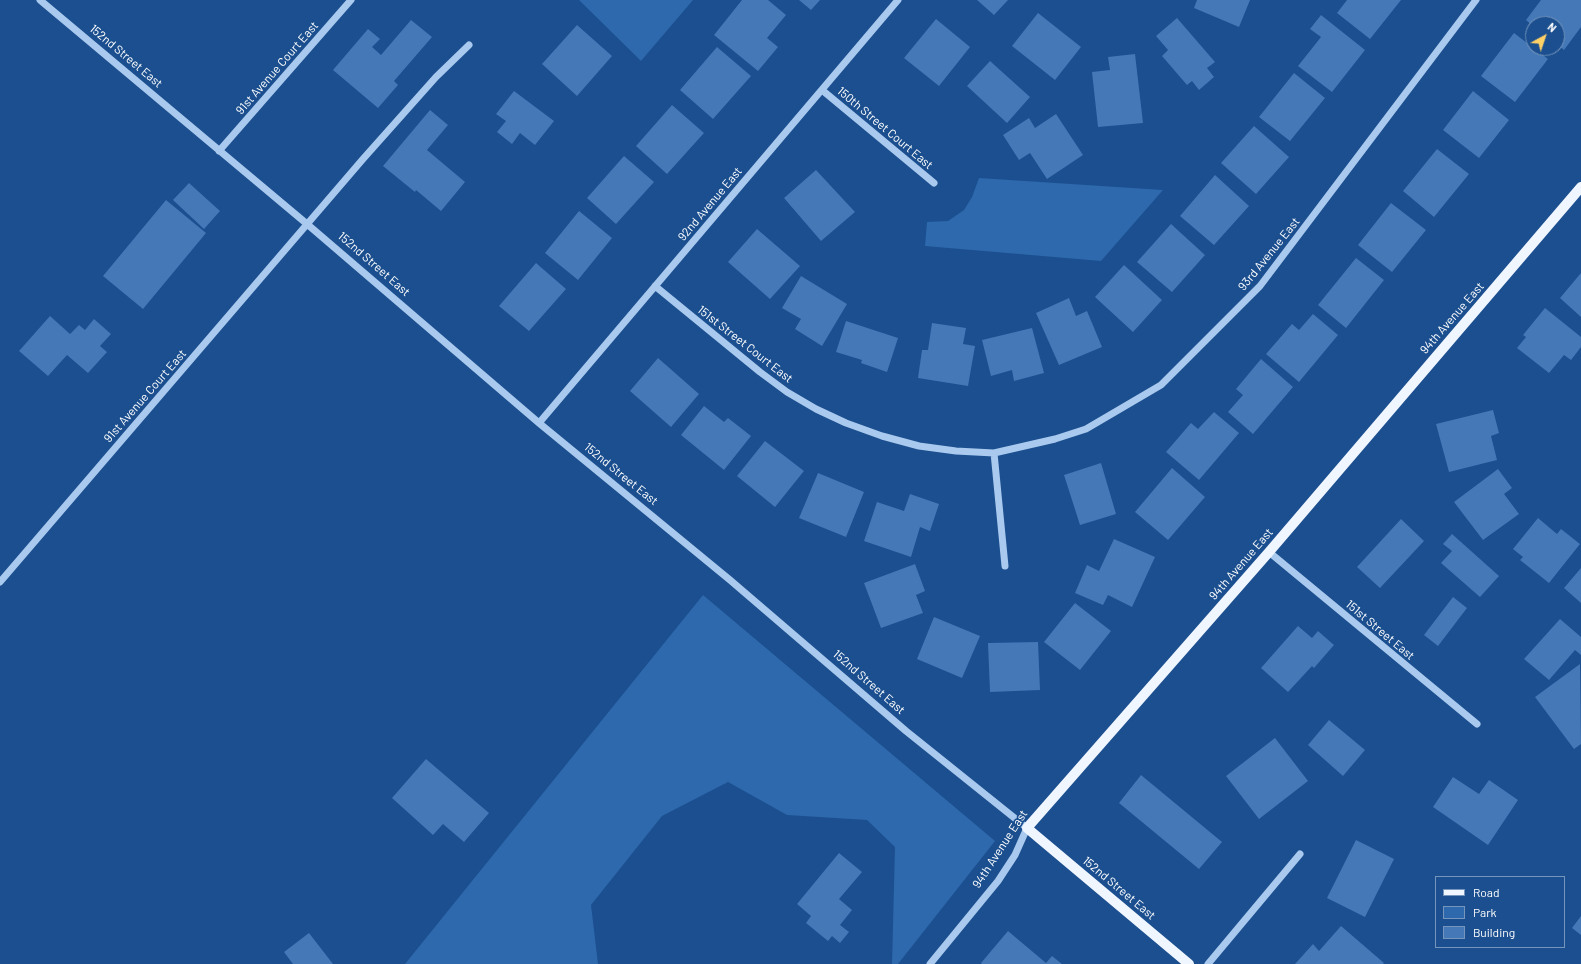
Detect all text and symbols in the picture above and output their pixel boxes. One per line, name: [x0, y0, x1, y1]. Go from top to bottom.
north arrow: [1525, 16, 1565, 56]
street label: 91st Avenue Court East: [233, 19, 321, 117]
text: N: [1545, 20, 1559, 35]
street label: 152nd Street East: [87, 21, 165, 91]
street label: 150th Street Court East: [834, 84, 936, 172]
street label: 92nd Avenue East: [675, 164, 745, 244]
street label: 93rd Avenue East: [1235, 215, 1303, 293]
street label: 152nd Street East: [335, 229, 413, 299]
street label: 94th Avenue East: [1417, 279, 1487, 357]
street label: 151st Street Court East: [694, 302, 796, 386]
street label: 91st Avenue Court East: [101, 347, 189, 445]
street label: 152nd Street East: [581, 440, 661, 508]
street label: 94th Avenue East: [1206, 525, 1276, 603]
street label: 151st Street East: [1343, 597, 1417, 663]
street label: 152nd Street East: [830, 647, 908, 717]
street label: 94th Avenue East: [969, 807, 1031, 891]
street label: 152nd Street East: [1080, 853, 1158, 923]
legend: [1435, 876, 1565, 948]
text: Road: [1473, 885, 1500, 899]
text: Park: [1473, 905, 1497, 919]
text: Building: [1473, 925, 1515, 939]

